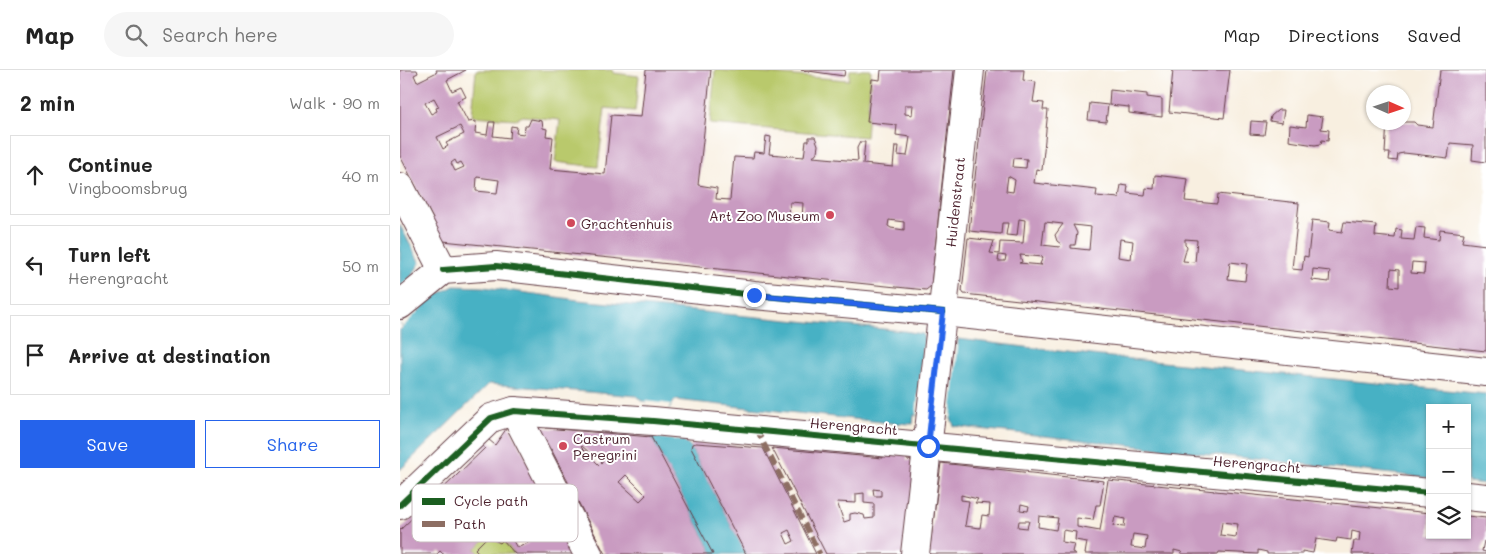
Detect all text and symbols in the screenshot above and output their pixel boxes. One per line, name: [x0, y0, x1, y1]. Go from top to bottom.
search box: [104, 12, 454, 57]
text: Map: [25, 19, 74, 50]
icon: search: [122, 21, 150, 49]
text: Search here: [162, 22, 278, 47]
text: Map: [1223, 23, 1260, 47]
text: Directions: [1288, 23, 1380, 47]
text: Saved: [1408, 23, 1461, 47]
north arrow: [1366, 85, 1411, 130]
text: 2 min: [20, 89, 75, 116]
text: Walk · 90 m: [289, 92, 380, 113]
text: Continue: [68, 152, 153, 177]
street label: Huidenstraat: [941, 156, 969, 248]
icon: ahead: [21, 161, 49, 189]
text: 40 m: [342, 165, 379, 186]
text: Vingboomsbrug: [68, 177, 187, 198]
place label: Art Zoo Museum: [709, 206, 820, 225]
marker: Art Zoo Museum: [824, 209, 836, 221]
place label: Grachtenhuis: [581, 214, 672, 233]
marker: Grachtenhuis: [565, 217, 577, 229]
text: Turn left: [68, 242, 151, 267]
icon: left: [21, 251, 49, 279]
text: 50 m: [342, 255, 379, 276]
text: Herengracht: [68, 267, 169, 288]
route end: [743, 284, 766, 307]
icon: arrive: [21, 341, 49, 369]
text: Arrive at destination: [68, 343, 271, 368]
map controls: [1426, 404, 1471, 539]
button: +: [1426, 404, 1471, 449]
street label: Herengracht: [809, 413, 899, 439]
button: Save: [20, 420, 195, 468]
button: Share: [205, 420, 380, 468]
place label: Castrum Peregrini: [573, 429, 637, 464]
route start: [917, 435, 940, 458]
marker: Castrum Peregrini: [557, 440, 569, 452]
button: −: [1426, 449, 1471, 494]
street label: Herengracht: [1212, 451, 1302, 477]
legend: [412, 484, 578, 542]
text: Cycle path: [454, 491, 528, 510]
button: layers: [1426, 494, 1471, 539]
text: Path: [454, 514, 485, 533]

